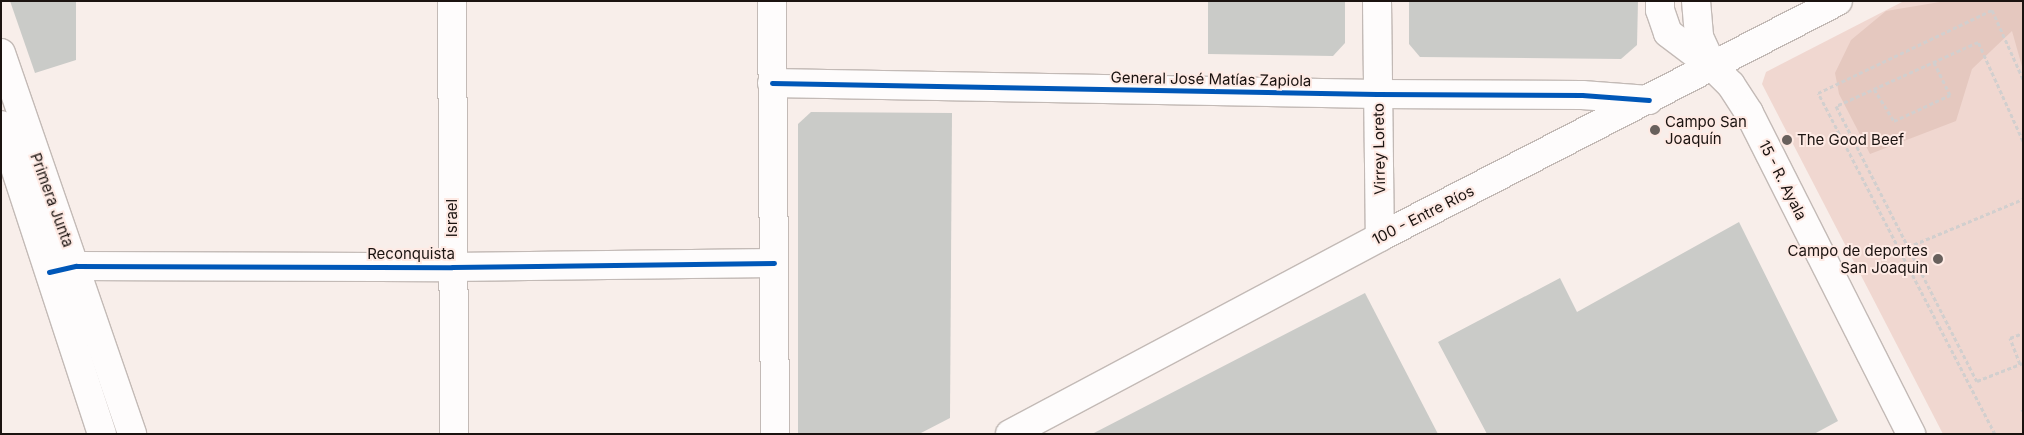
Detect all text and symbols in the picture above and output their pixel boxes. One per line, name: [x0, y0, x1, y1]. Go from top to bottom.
street label: General José Matías Zapiola: [1111, 68, 1311, 90]
street label: Virrey Loreto: [1369, 103, 1389, 195]
place label: Campo San Joaquín: [1665, 112, 1747, 147]
marker: Campo San Joaquín: [1649, 124, 1661, 136]
place label: The Good Beef: [1797, 131, 1904, 149]
marker: The Good Beef: [1781, 134, 1793, 146]
street label: 15 - R. Ayala: [1755, 137, 1811, 223]
street label: Primera Junta: [27, 150, 77, 250]
street label: 100 - Entre Ríos: [1369, 182, 1477, 248]
street label: Israel: [443, 199, 461, 237]
place label: Campo de deportes San Joaquin: [1788, 241, 1928, 276]
street label: Reconquista: [367, 245, 455, 263]
marker: Campo de deportes San Joaquin: [1932, 253, 1944, 265]

